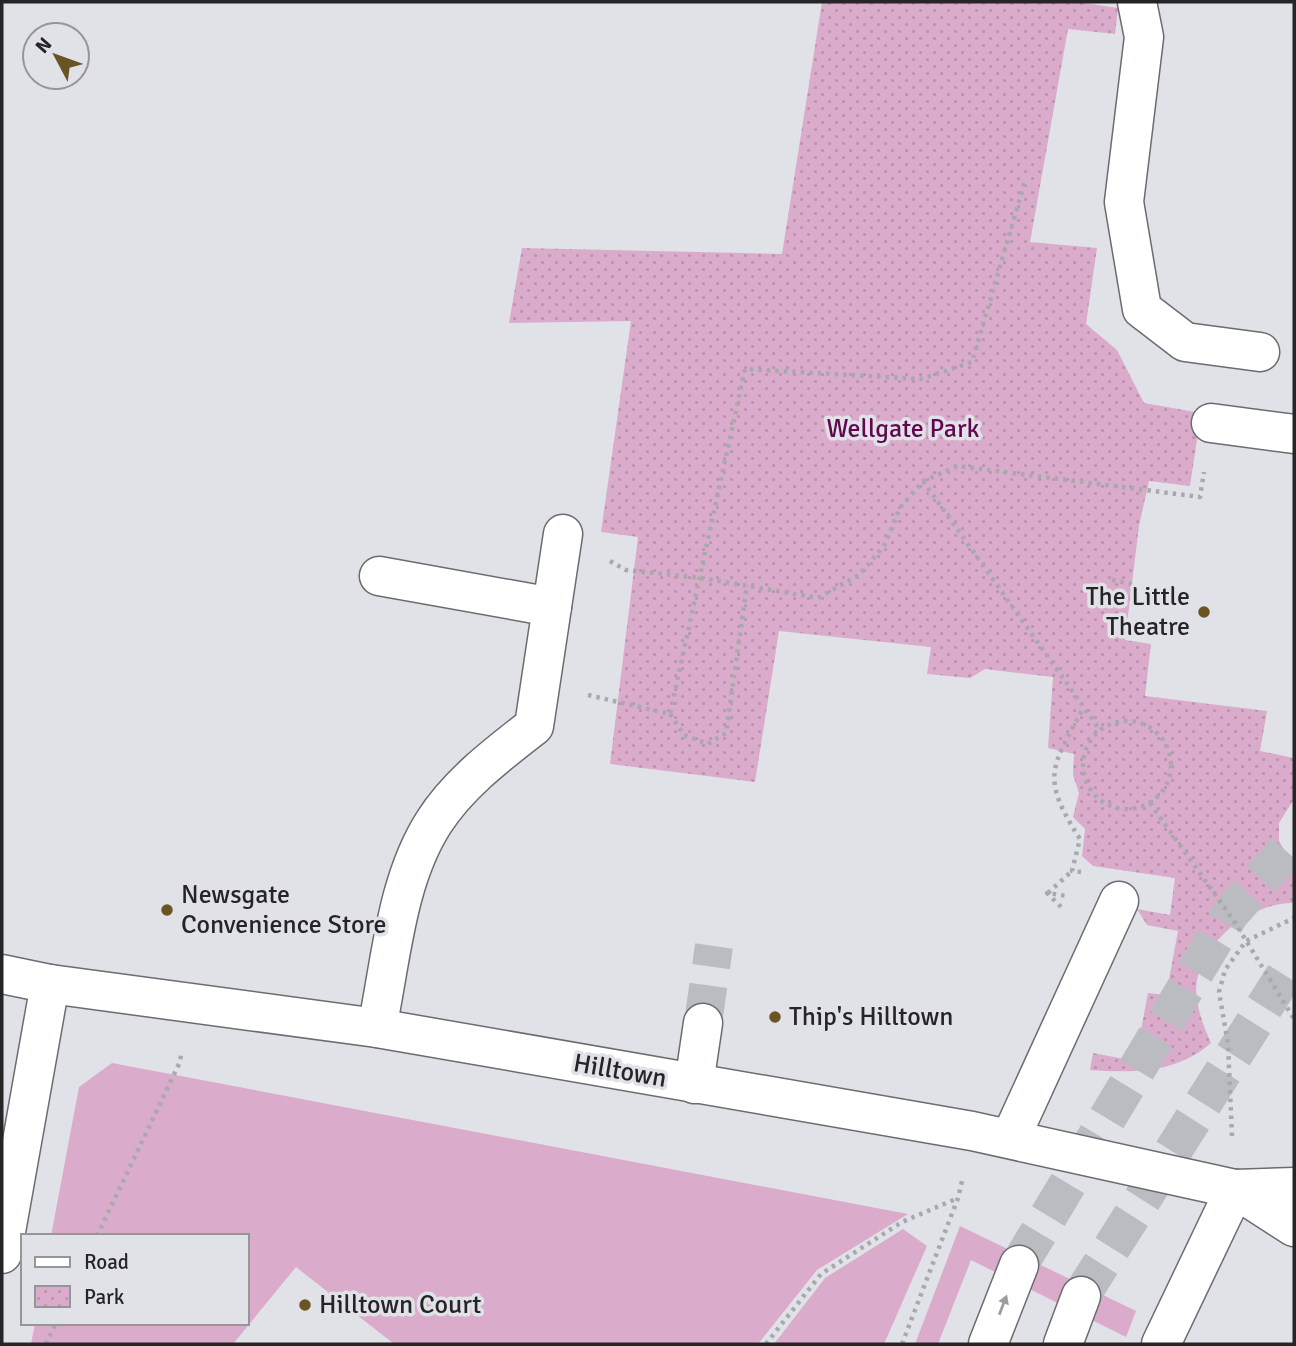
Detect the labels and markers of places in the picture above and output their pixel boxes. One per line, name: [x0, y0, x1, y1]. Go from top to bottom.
place label: The Little Theatre: [1086, 581, 1190, 643]
marker: The Little Theatre: [1196, 604, 1212, 620]
place label: Newsgate Convenience Store: [181, 879, 387, 941]
marker: Newsgate Convenience Store: [159, 902, 175, 918]
place label: Thip's Hilltown: [789, 1001, 953, 1033]
marker: Thip's Hilltown: [767, 1009, 783, 1025]
place label: Hilltown Court: [319, 1289, 481, 1321]
marker: Hilltown Court: [297, 1297, 313, 1313]

